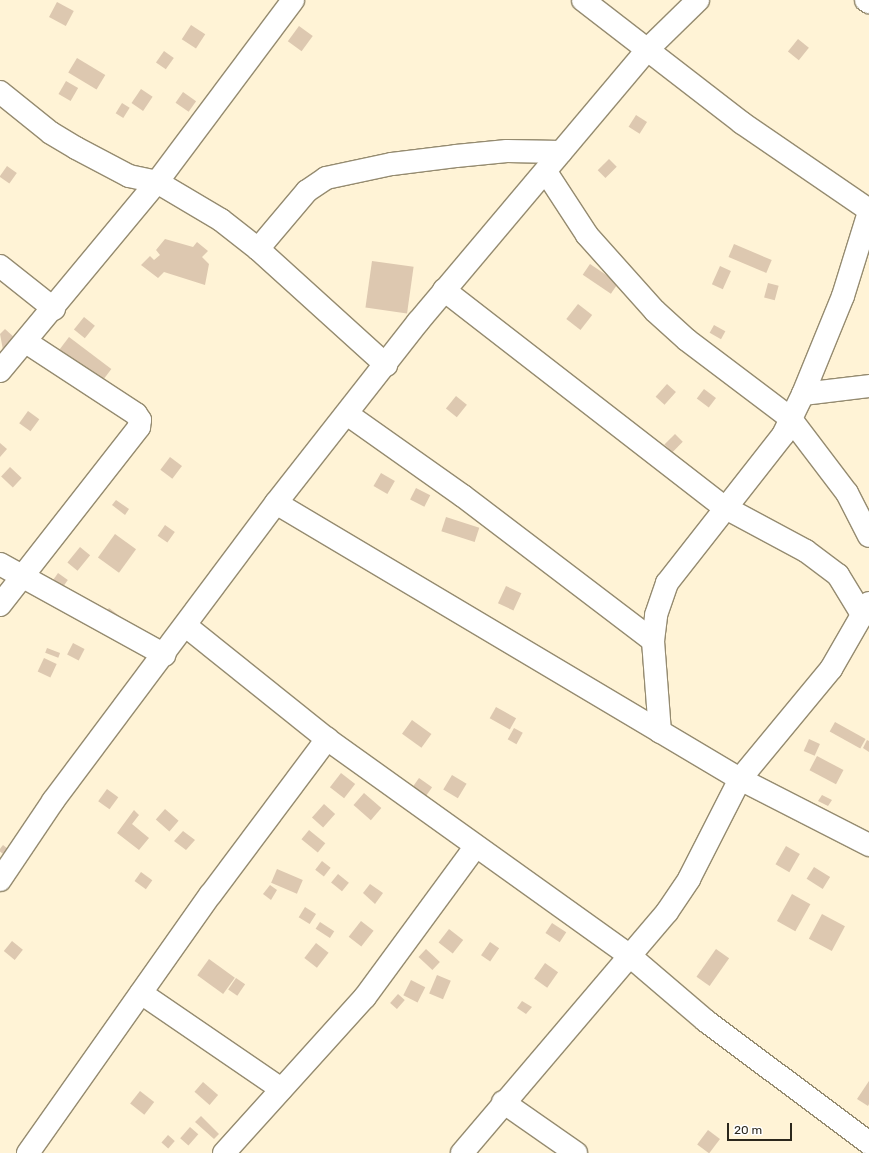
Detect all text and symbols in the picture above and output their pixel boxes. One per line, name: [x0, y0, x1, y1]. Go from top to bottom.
scale bar: [729, 1115, 794, 1141]
text: 20 m: [734, 1123, 762, 1137]

